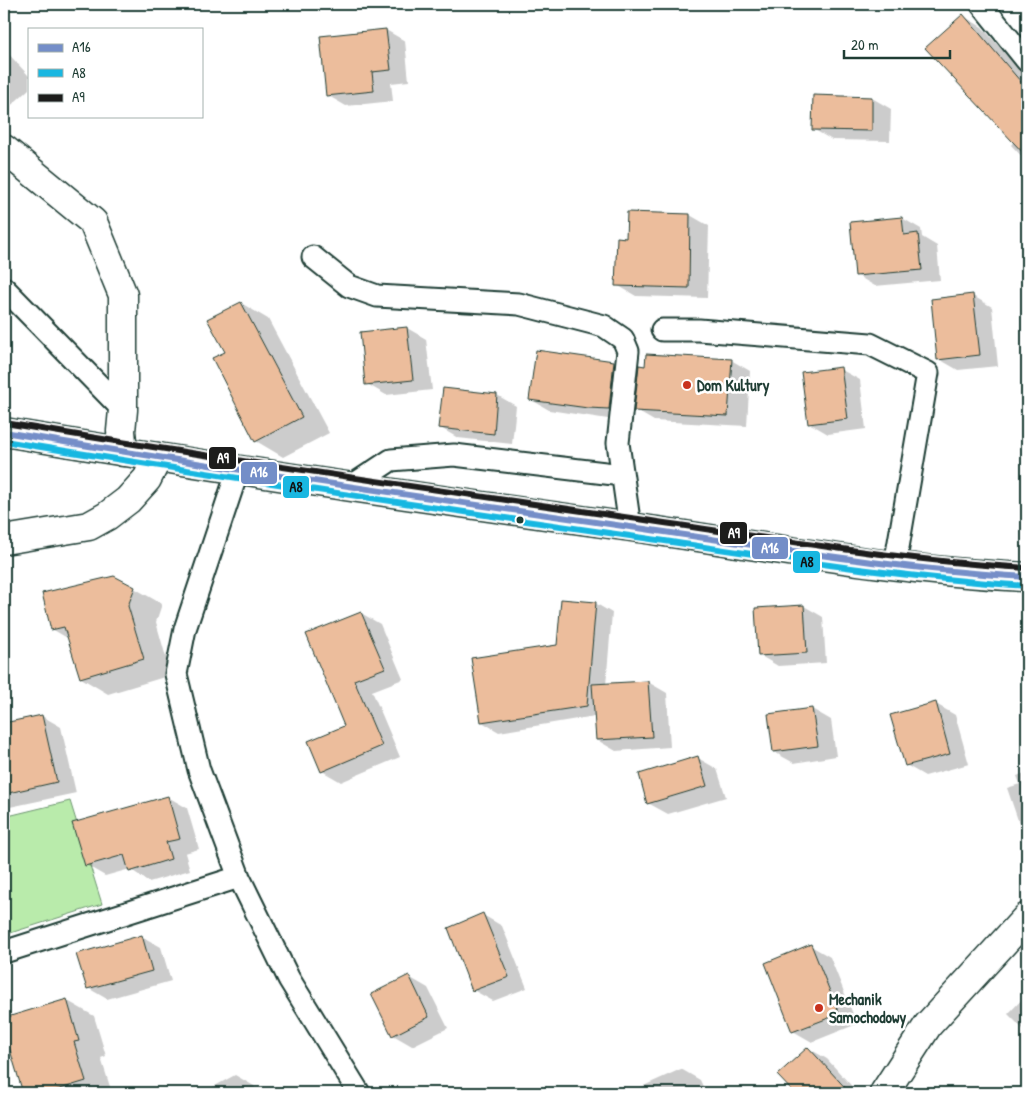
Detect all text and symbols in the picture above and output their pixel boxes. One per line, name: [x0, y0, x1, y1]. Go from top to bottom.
legend: [28, 28, 202, 118]
scale bar: [844, 28, 950, 60]
text: 20 m: [851, 34, 878, 55]
text: A16: [72, 36, 91, 57]
text: A8: [72, 62, 86, 83]
text: A9: [72, 86, 85, 107]
place label: Dom Kultury: [697, 374, 770, 397]
marker: Dom Kultury: [681, 379, 693, 391]
line badge: A9: [208, 446, 237, 470]
text: A9: [217, 448, 230, 467]
line badge: A16: [240, 461, 278, 485]
text: A16: [250, 462, 268, 481]
line badge: A8: [282, 475, 310, 499]
text: A8: [290, 477, 302, 496]
unlabelled marker: [515, 515, 525, 525]
line badge: A9: [719, 521, 748, 545]
text: A9: [728, 523, 741, 542]
line badge: A16: [751, 536, 789, 560]
text: A16: [761, 538, 779, 557]
line badge: A8: [792, 550, 821, 574]
text: A8: [801, 552, 813, 571]
place label: Mechanik Samochodowy: [829, 988, 906, 1029]
marker: Mechanik Samochodowy: [813, 1002, 825, 1014]

